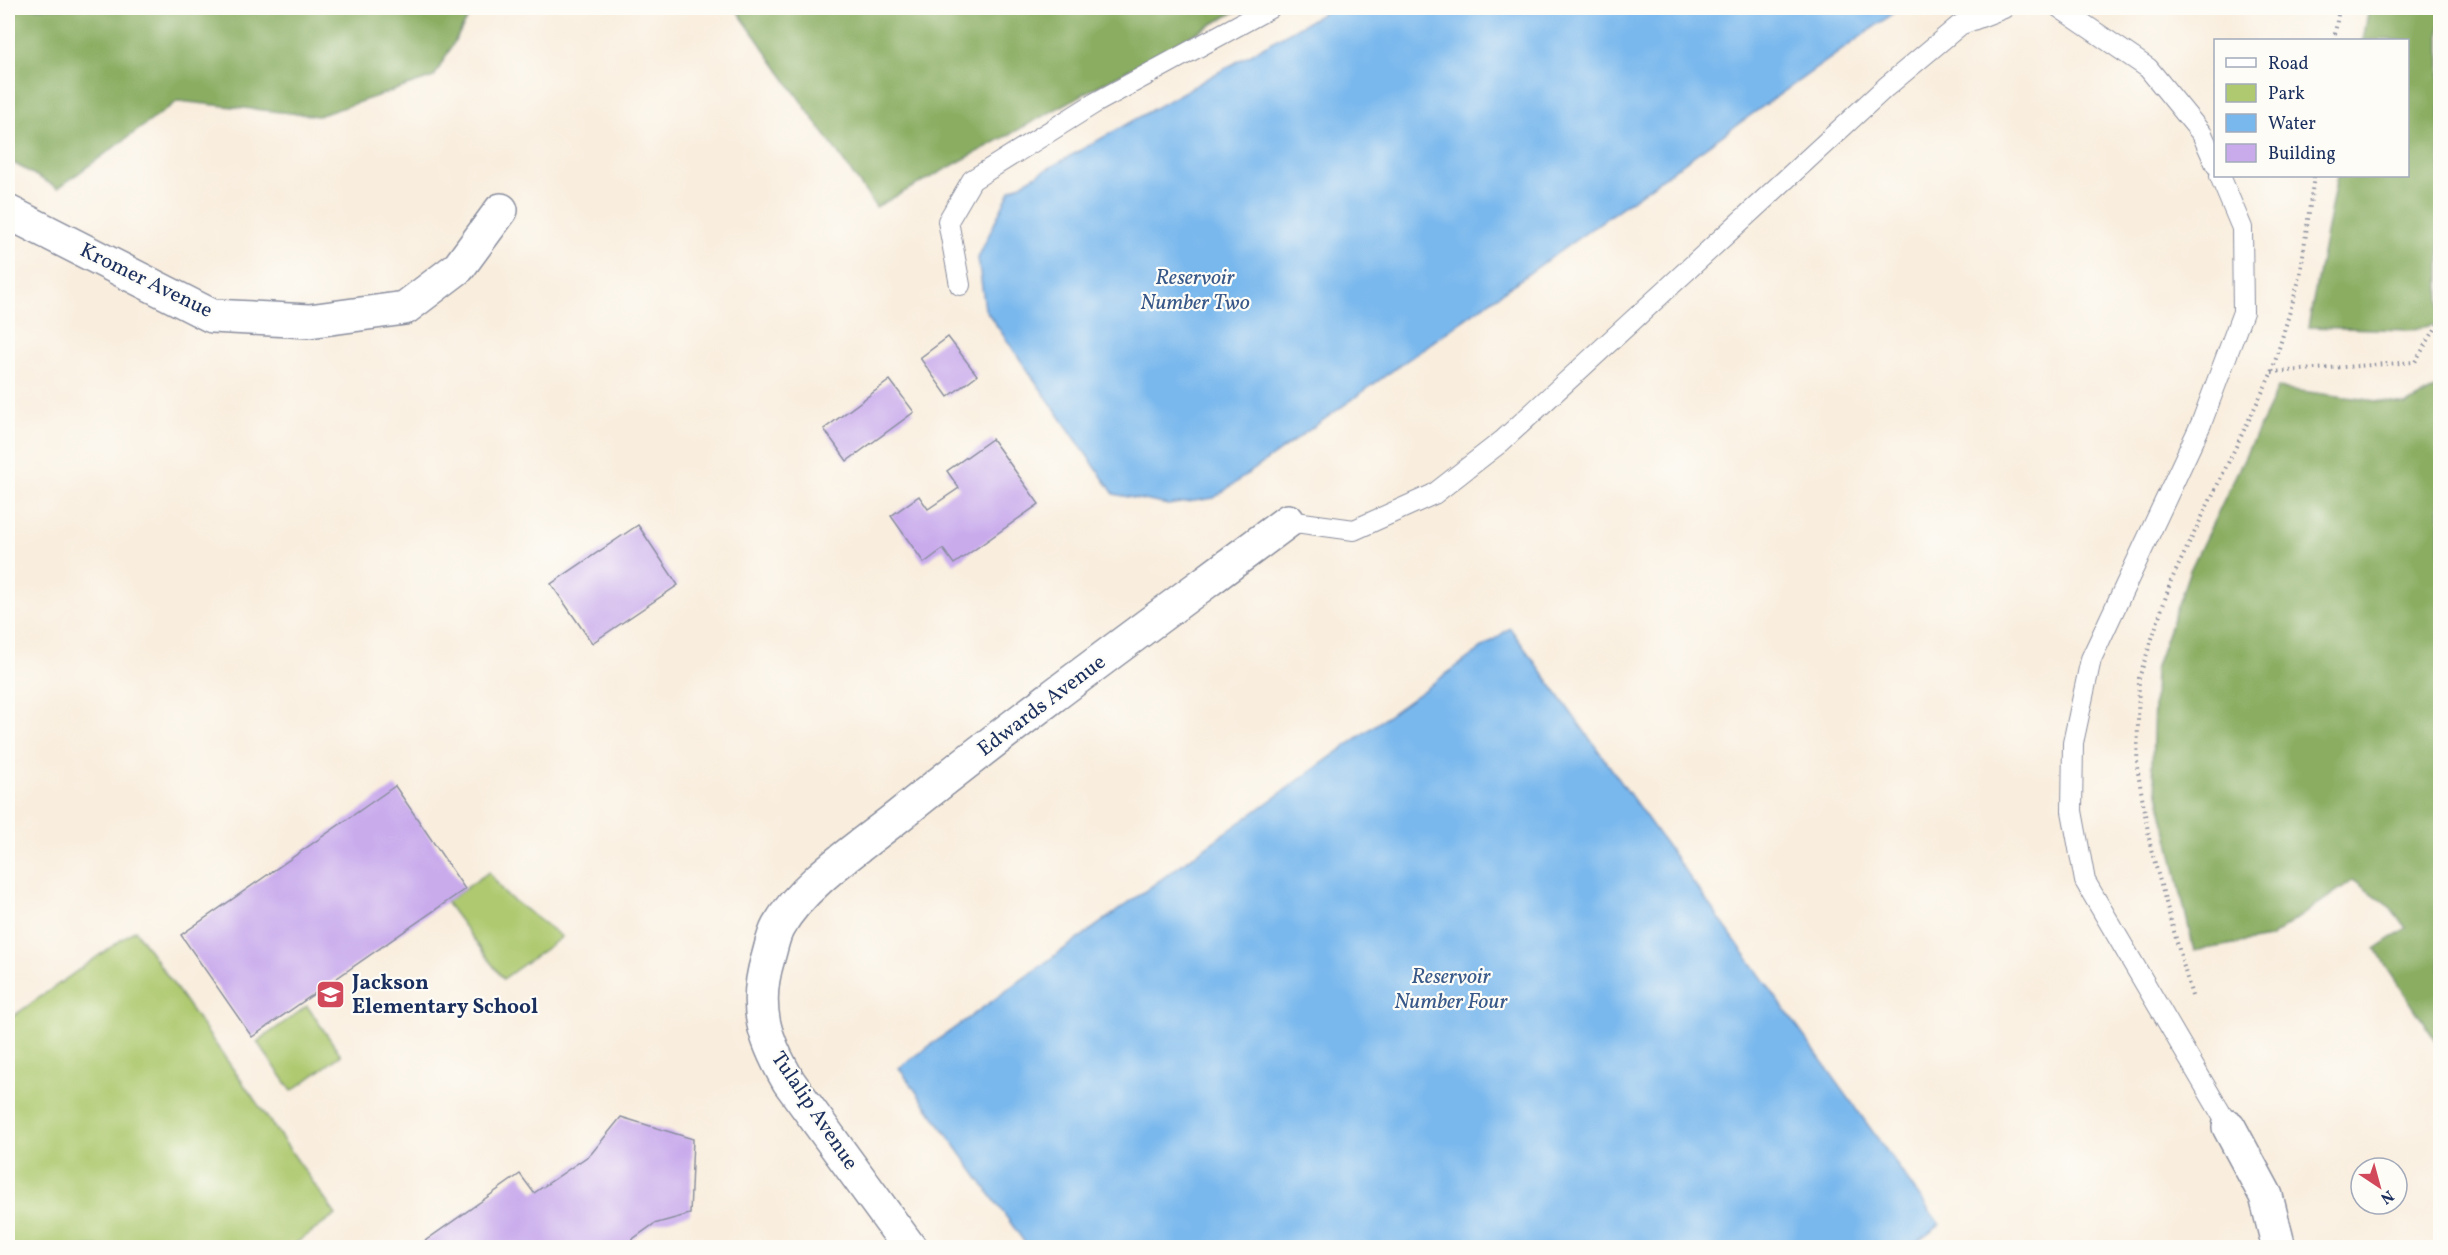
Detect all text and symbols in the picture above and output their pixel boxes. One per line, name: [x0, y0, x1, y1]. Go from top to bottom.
legend: [2214, 39, 2409, 177]
text: Road: [2268, 52, 2309, 77]
text: Park: [2268, 82, 2305, 107]
text: Water: [2268, 112, 2316, 137]
text: Building: [2268, 142, 2336, 167]
street label: Kromer Avenue: [75, 236, 217, 326]
water label: Reservoir Number Two: [1140, 263, 1250, 319]
street label: Edwards Avenue: [972, 648, 1112, 764]
water label: Reservoir Number Four: [1394, 962, 1509, 1018]
place label: Jackson Elementary School: [351, 969, 538, 1022]
school or university icon: Jackson Elementary School: [315, 979, 347, 1011]
street label: Tulalip Avenue: [764, 1046, 864, 1176]
north arrow: [2349, 1156, 2409, 1216]
text: N: [2375, 1184, 2398, 1209]

